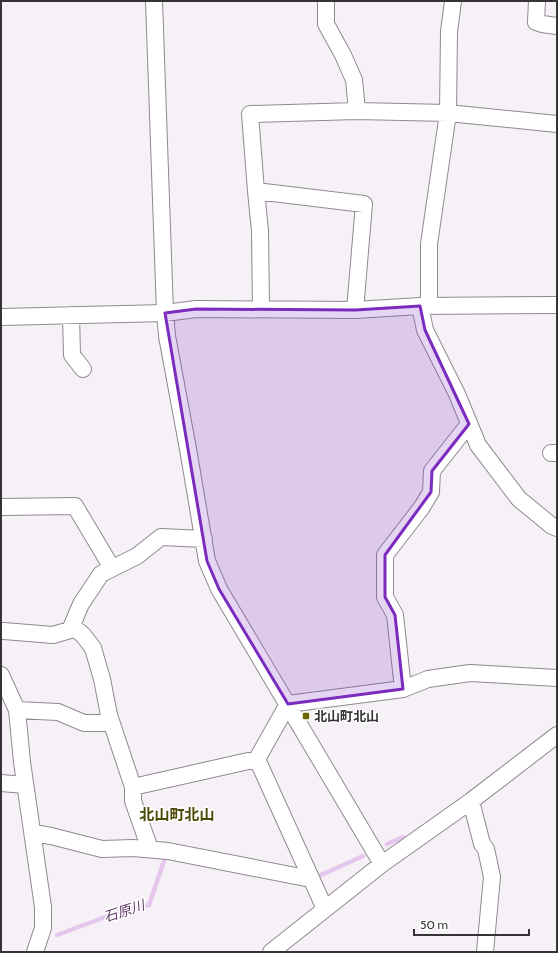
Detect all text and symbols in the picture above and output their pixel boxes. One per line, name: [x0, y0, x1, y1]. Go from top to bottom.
place label: 北山町北山: [314, 708, 379, 724]
marker: 北山町北山: [301, 711, 311, 721]
district label: 北山町北山: [139, 806, 215, 824]
water label: 石原川: [101, 895, 149, 926]
scale bar: [414, 911, 529, 937]
text: 50 m: [420, 917, 448, 932]

